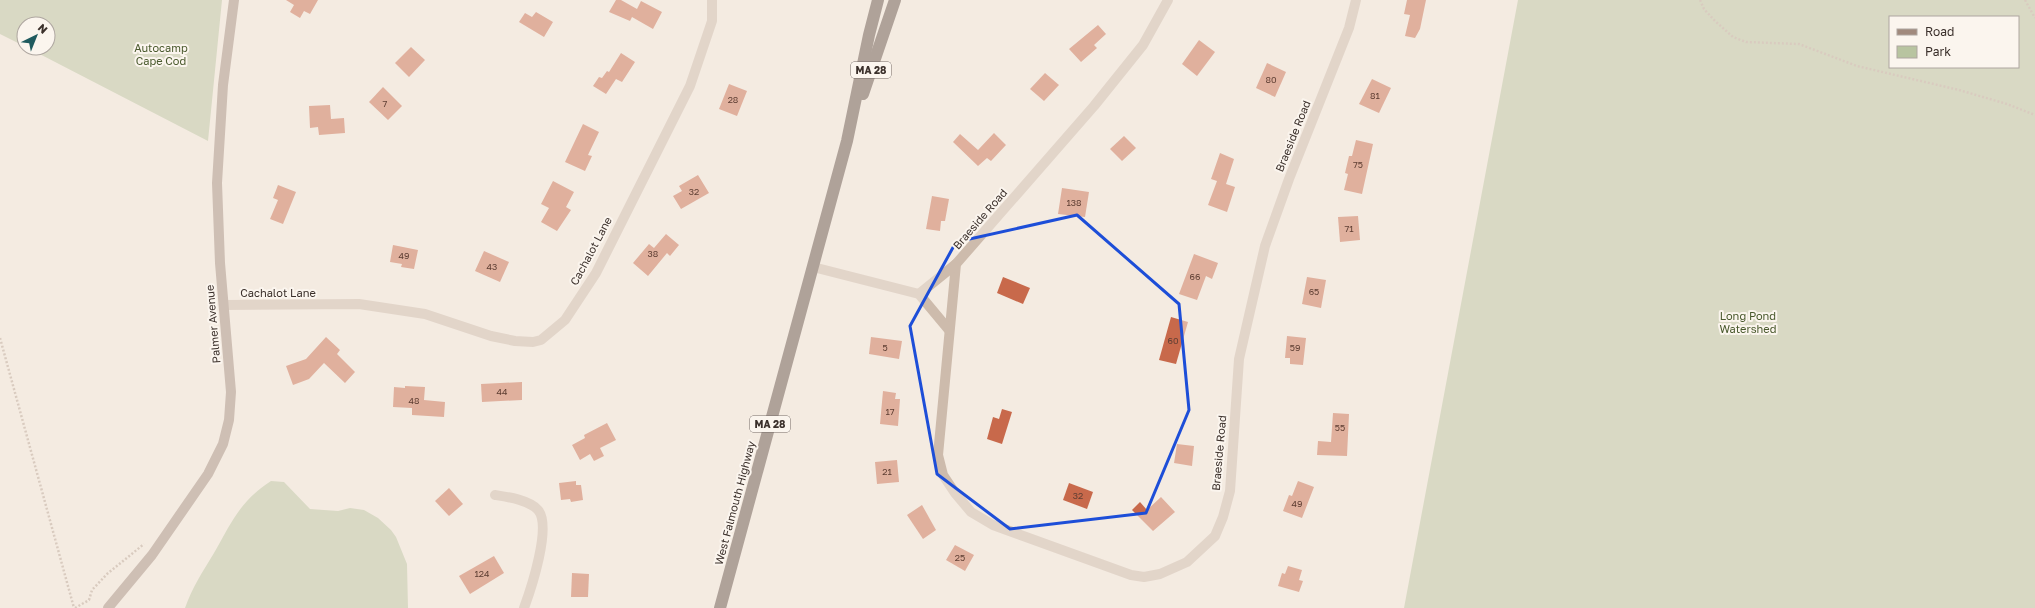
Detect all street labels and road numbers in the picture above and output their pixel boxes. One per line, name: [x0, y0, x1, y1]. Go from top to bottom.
road number: MA 28: [851, 62, 891, 78]
street label: Braeside Road: [1272, 98, 1313, 173]
street label: Braeside Road: [950, 186, 1009, 252]
street label: Cachalot Lane: [567, 214, 614, 287]
street label: Palmer Avenue: [203, 284, 222, 364]
street label: Cachalot Lane: [240, 286, 316, 299]
street label: Braeside Road: [1209, 415, 1228, 491]
road number: MA 28: [750, 416, 790, 432]
street label: West Falmouth Highway: [712, 439, 757, 566]

